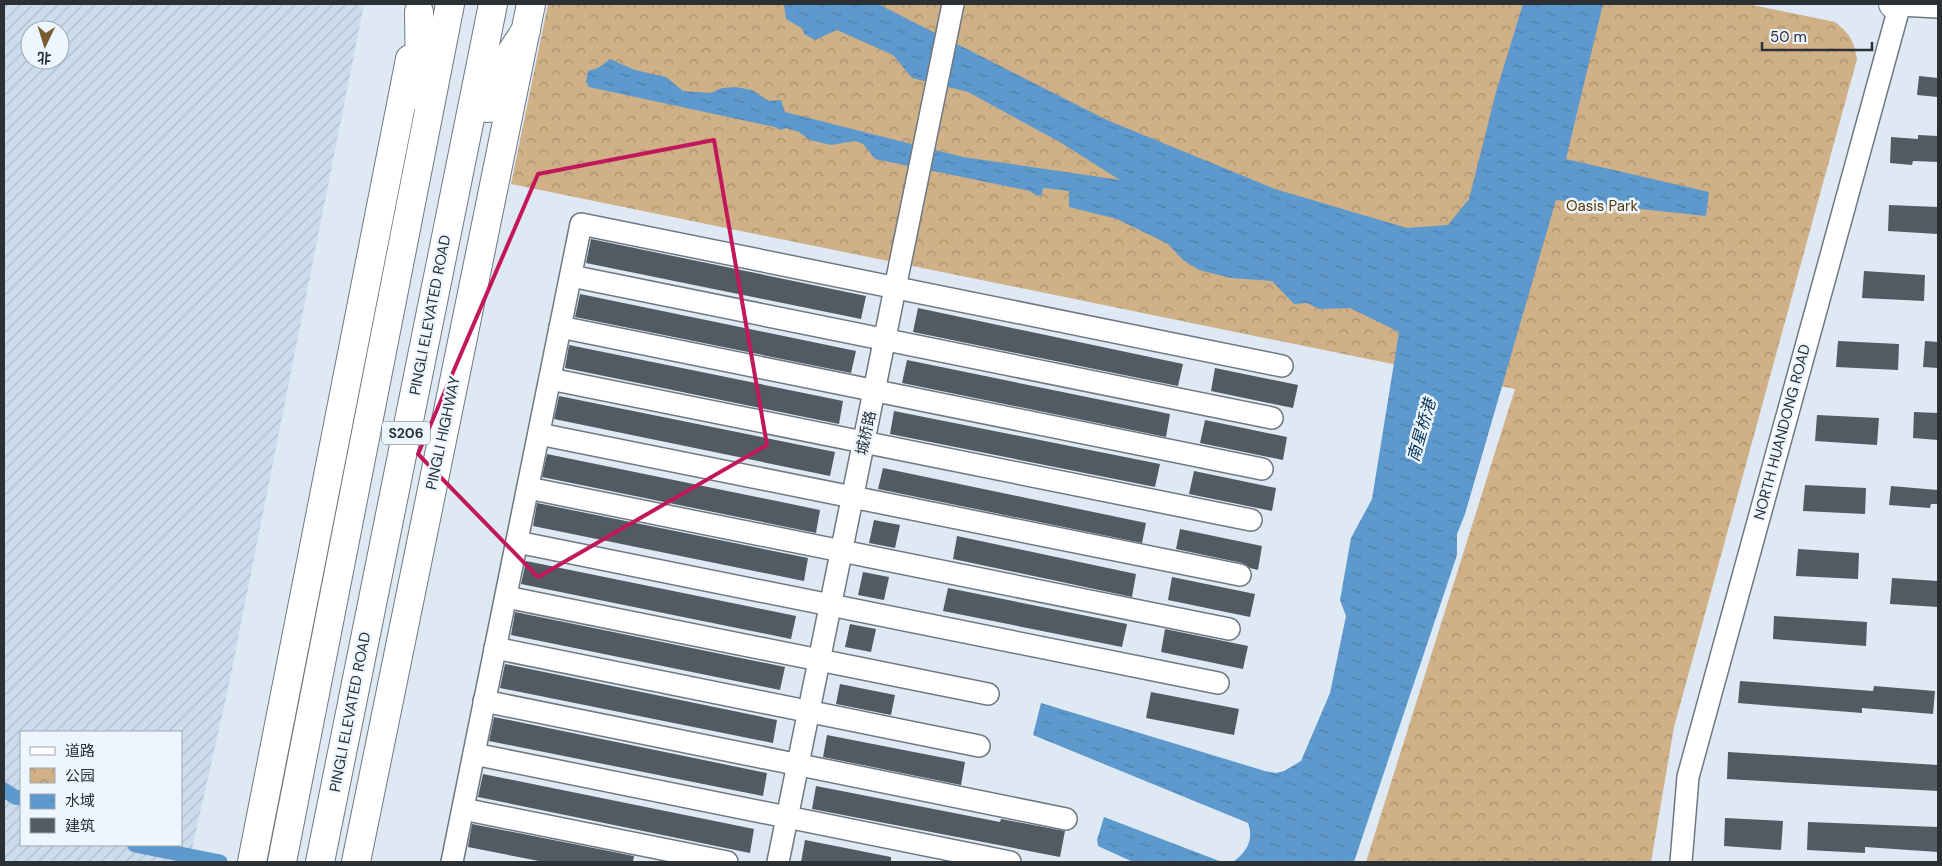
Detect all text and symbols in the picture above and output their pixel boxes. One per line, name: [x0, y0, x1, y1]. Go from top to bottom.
north arrow: [20, 20, 70, 70]
scale bar: [1762, 20, 1872, 52]
text: 50 m: [1770, 27, 1807, 47]
text: 北: [36, 49, 52, 67]
park label: Oasis Park: [1566, 196, 1638, 216]
street label: PINGLI ELEVATED ROAD: [405, 233, 455, 397]
street label: NORTH HUANDONG ROAD: [1749, 342, 1815, 522]
street label: PINGLI HIGHWAY: [421, 374, 465, 492]
water label: 南星桥港: [1403, 395, 1441, 464]
street label: 城桥路: [852, 409, 880, 457]
road number: S206: [382, 422, 430, 444]
street label: PINGLI ELEVATED ROAD: [325, 630, 375, 794]
legend: [20, 731, 182, 846]
text: 道路: [65, 741, 95, 761]
text: 公园: [65, 766, 95, 786]
text: 水域: [65, 791, 95, 811]
text: 建筑: [65, 816, 95, 836]

